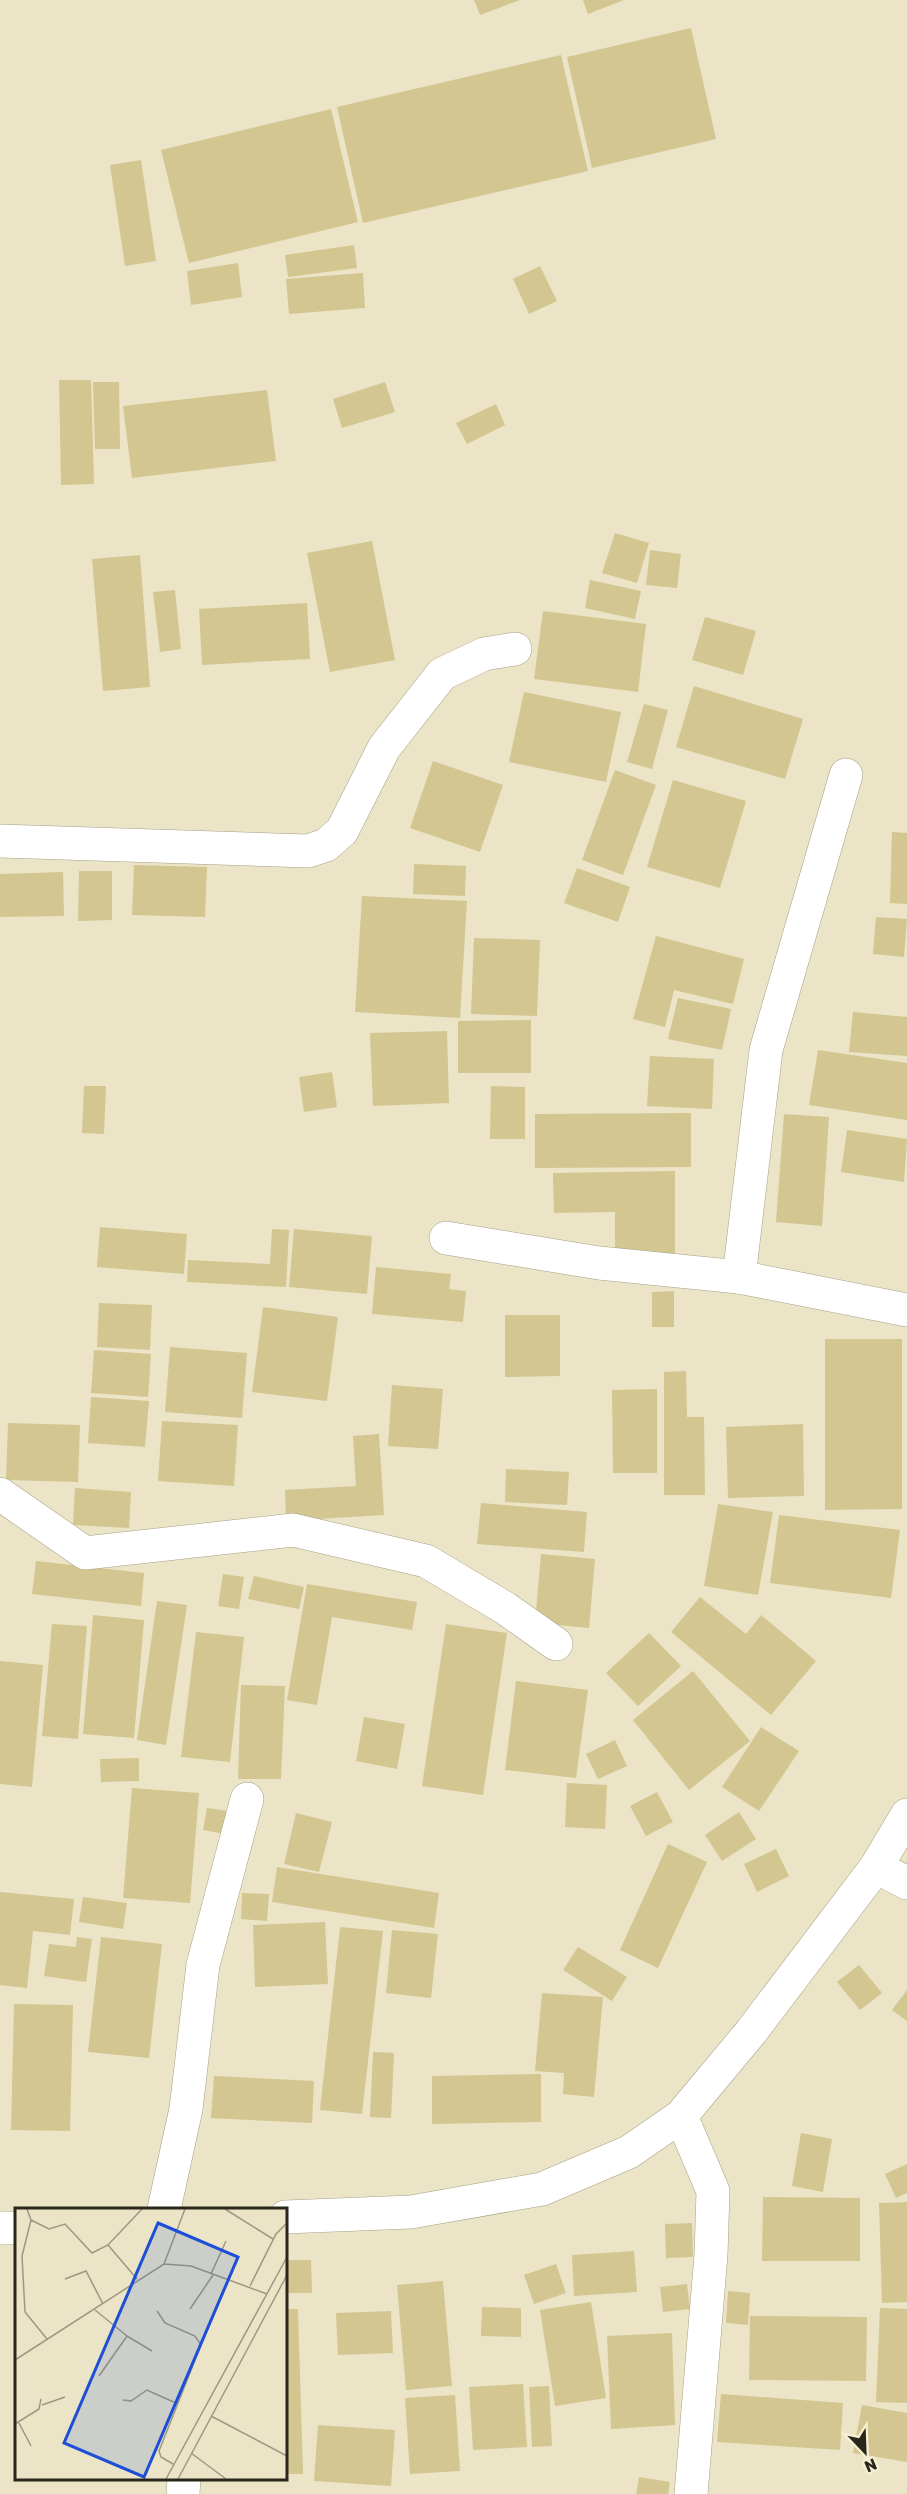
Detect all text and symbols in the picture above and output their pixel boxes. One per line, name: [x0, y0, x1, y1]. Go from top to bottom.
inset map: [15, 2208, 286, 2479]
north arrow: [835, 2422, 895, 2482]
text: N: [862, 2454, 880, 2476]

